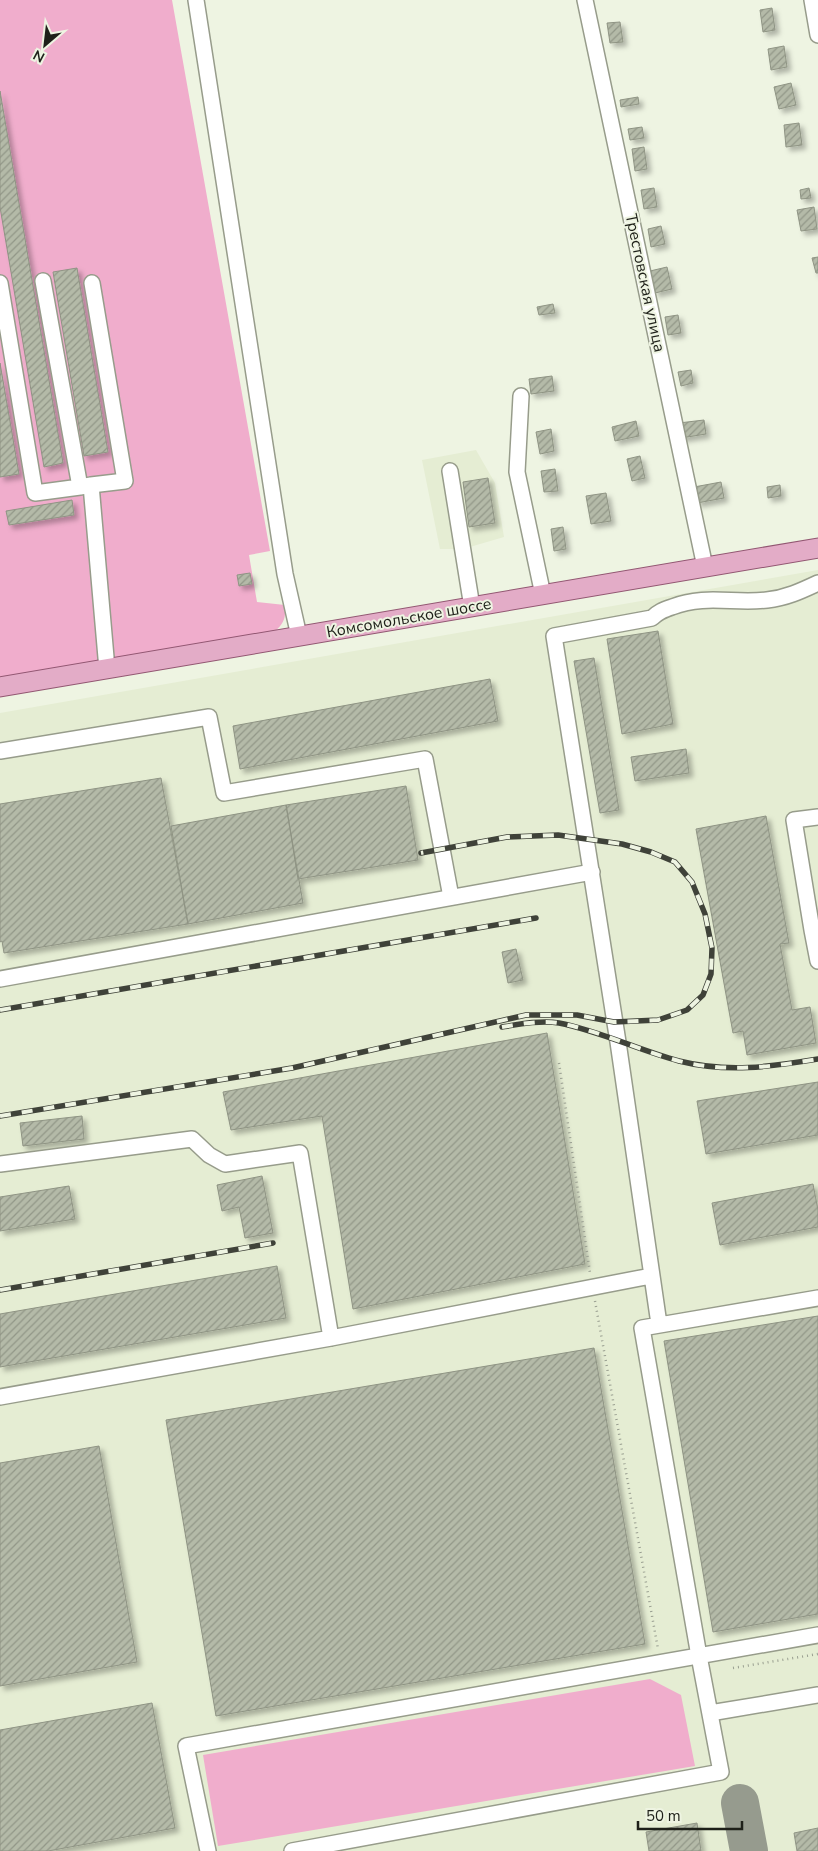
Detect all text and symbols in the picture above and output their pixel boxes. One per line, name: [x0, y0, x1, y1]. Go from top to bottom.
north arrow: [20, 20, 70, 70]
text: N: [30, 45, 48, 67]
street label: Трестовская улица: [620, 212, 670, 354]
street label: Комсомольское шоссе: [325, 593, 493, 643]
scale bar: [638, 1798, 742, 1830]
text: 50 m: [646, 1806, 681, 1826]

